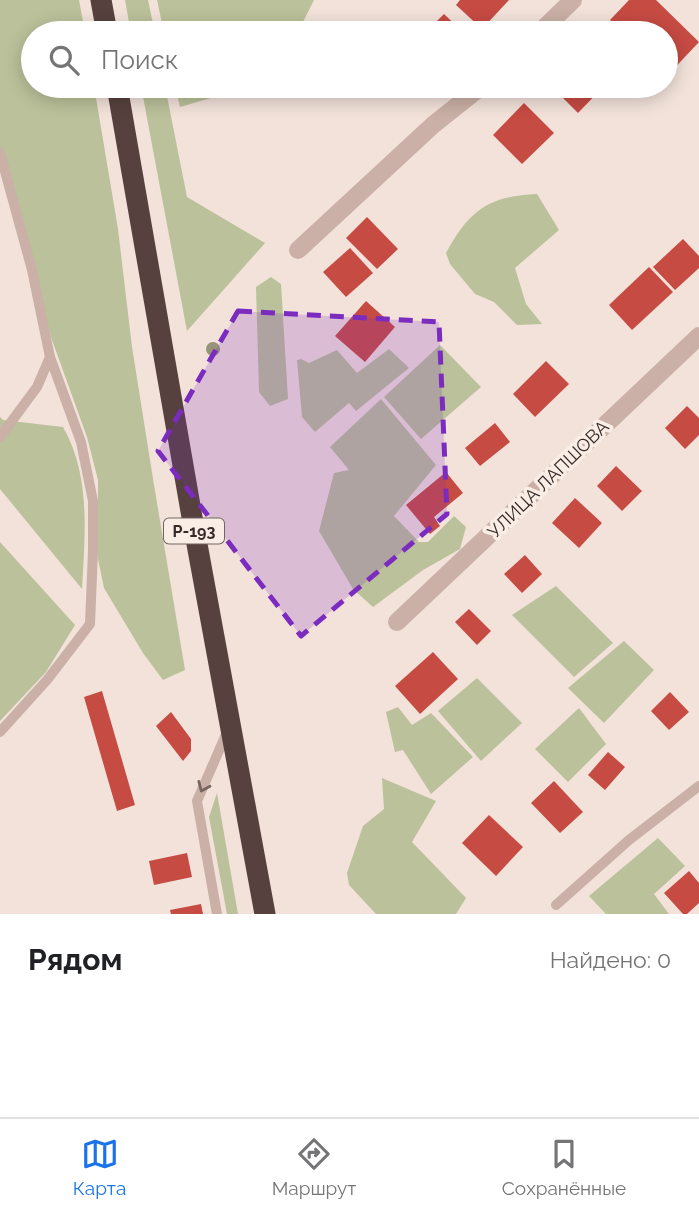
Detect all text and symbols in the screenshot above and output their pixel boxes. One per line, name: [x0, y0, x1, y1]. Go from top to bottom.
search box: [21, 21, 678, 98]
icon: search: [45, 41, 83, 79]
text: Поиск: [101, 45, 178, 75]
street label: УЛИЦА ЛАПШОВА: [483, 416, 613, 542]
road number: Р-193: [164, 518, 224, 544]
one-way arrow: [197, 780, 211, 792]
text: Рядом: [28, 942, 122, 977]
text: Найдено: 0: [550, 946, 671, 973]
tab: Карта: [73, 1135, 126, 1199]
tab: Маршрут: [272, 1135, 356, 1199]
tab: Сохранённые: [502, 1135, 626, 1199]

